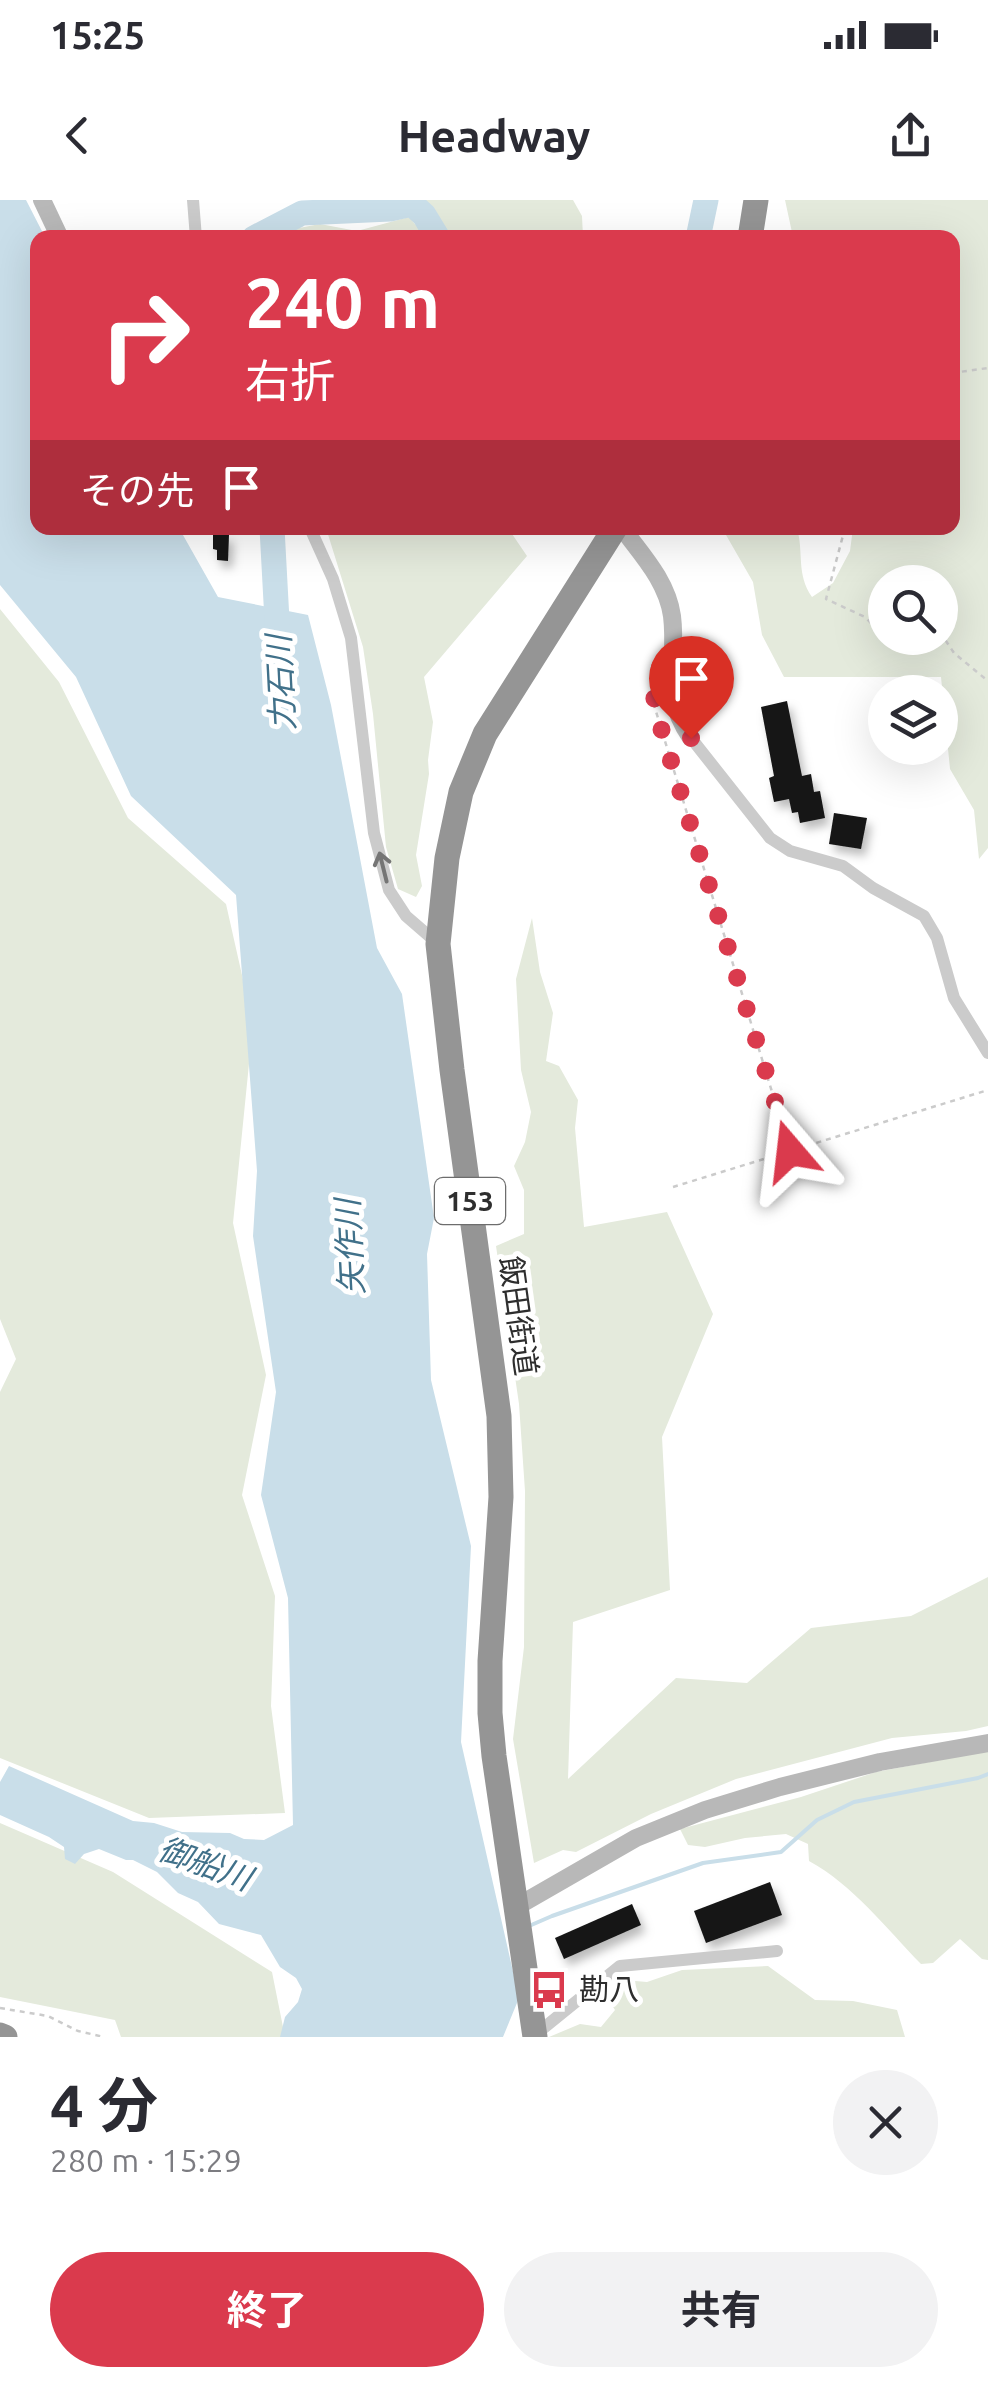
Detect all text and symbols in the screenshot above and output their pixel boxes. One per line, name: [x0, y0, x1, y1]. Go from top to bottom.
text: 15:25: [50, 14, 145, 56]
icon: back: [50, 108, 105, 163]
icon: share: [883, 108, 938, 163]
text: Headway: [398, 110, 590, 161]
text: 240 m: [245, 263, 440, 341]
icon: right: [80, 270, 210, 400]
text: 右折: [245, 355, 335, 406]
icon: arrive: [214, 460, 269, 515]
text: その先: [80, 469, 194, 511]
map controls: [868, 565, 958, 765]
button: search: [868, 565, 958, 655]
water label: 力石川: [259, 631, 300, 732]
pin: [649, 636, 734, 739]
icon: arrive: [664, 651, 719, 706]
button: layers: [868, 675, 958, 765]
one-way arrow: [373, 852, 391, 884]
position arrow: [738, 1099, 842, 1203]
road number: 153: [435, 1178, 505, 1224]
water label: 矢作川: [328, 1195, 369, 1296]
street label: 飯田街道: [494, 1254, 544, 1378]
water label: 御船川: [154, 1830, 259, 1897]
bus stop icon: 勘八: [528, 1969, 570, 2011]
place label: 勘八: [579, 1972, 639, 2006]
button: close: [833, 2070, 938, 2175]
text: 4 分: [50, 2071, 158, 2138]
text: 280 m · 15:29: [50, 2142, 242, 2178]
button: 終了: [50, 2252, 484, 2367]
button: 共有: [504, 2252, 938, 2367]

